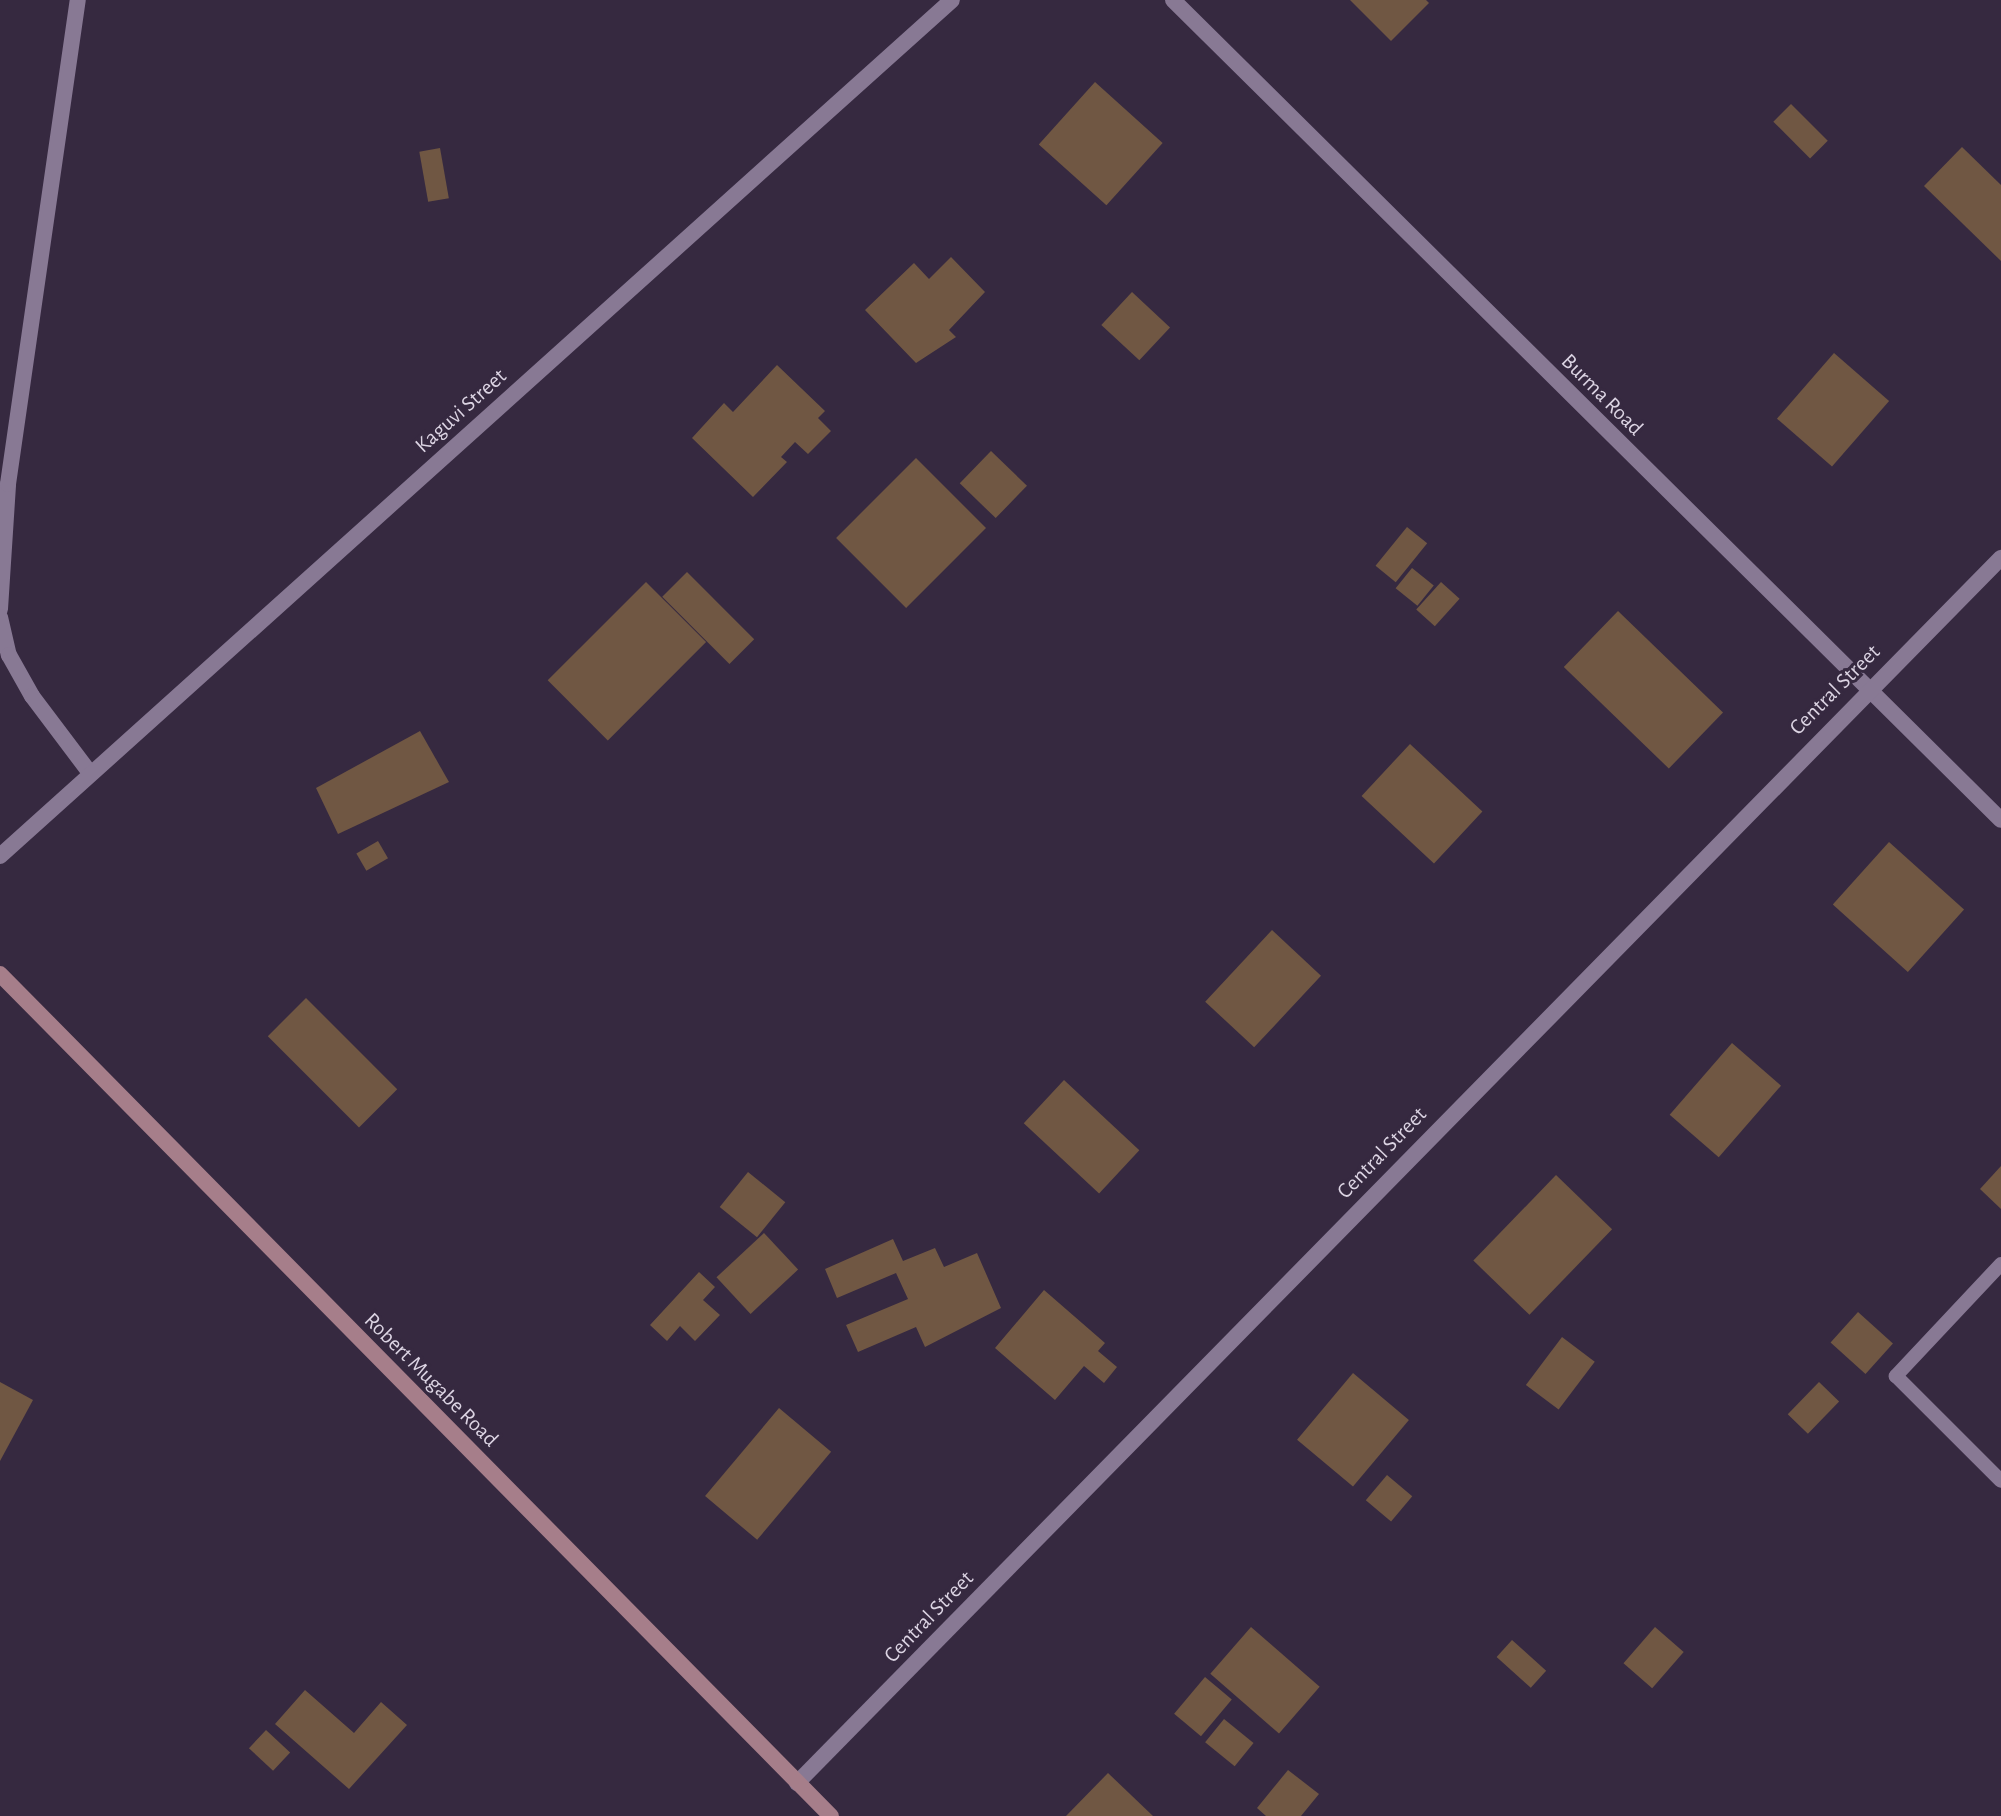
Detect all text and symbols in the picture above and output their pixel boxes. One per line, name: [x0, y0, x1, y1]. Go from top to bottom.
street label: Burma Road: [1556, 349, 1648, 441]
street label: Kaguvi Street: [410, 363, 512, 459]
street label: Central Street: [1784, 639, 1886, 741]
street label: Central Street: [1332, 1102, 1432, 1204]
street label: Robert Mugabe Road: [358, 1307, 504, 1453]
street label: Central Street: [879, 1566, 979, 1668]

